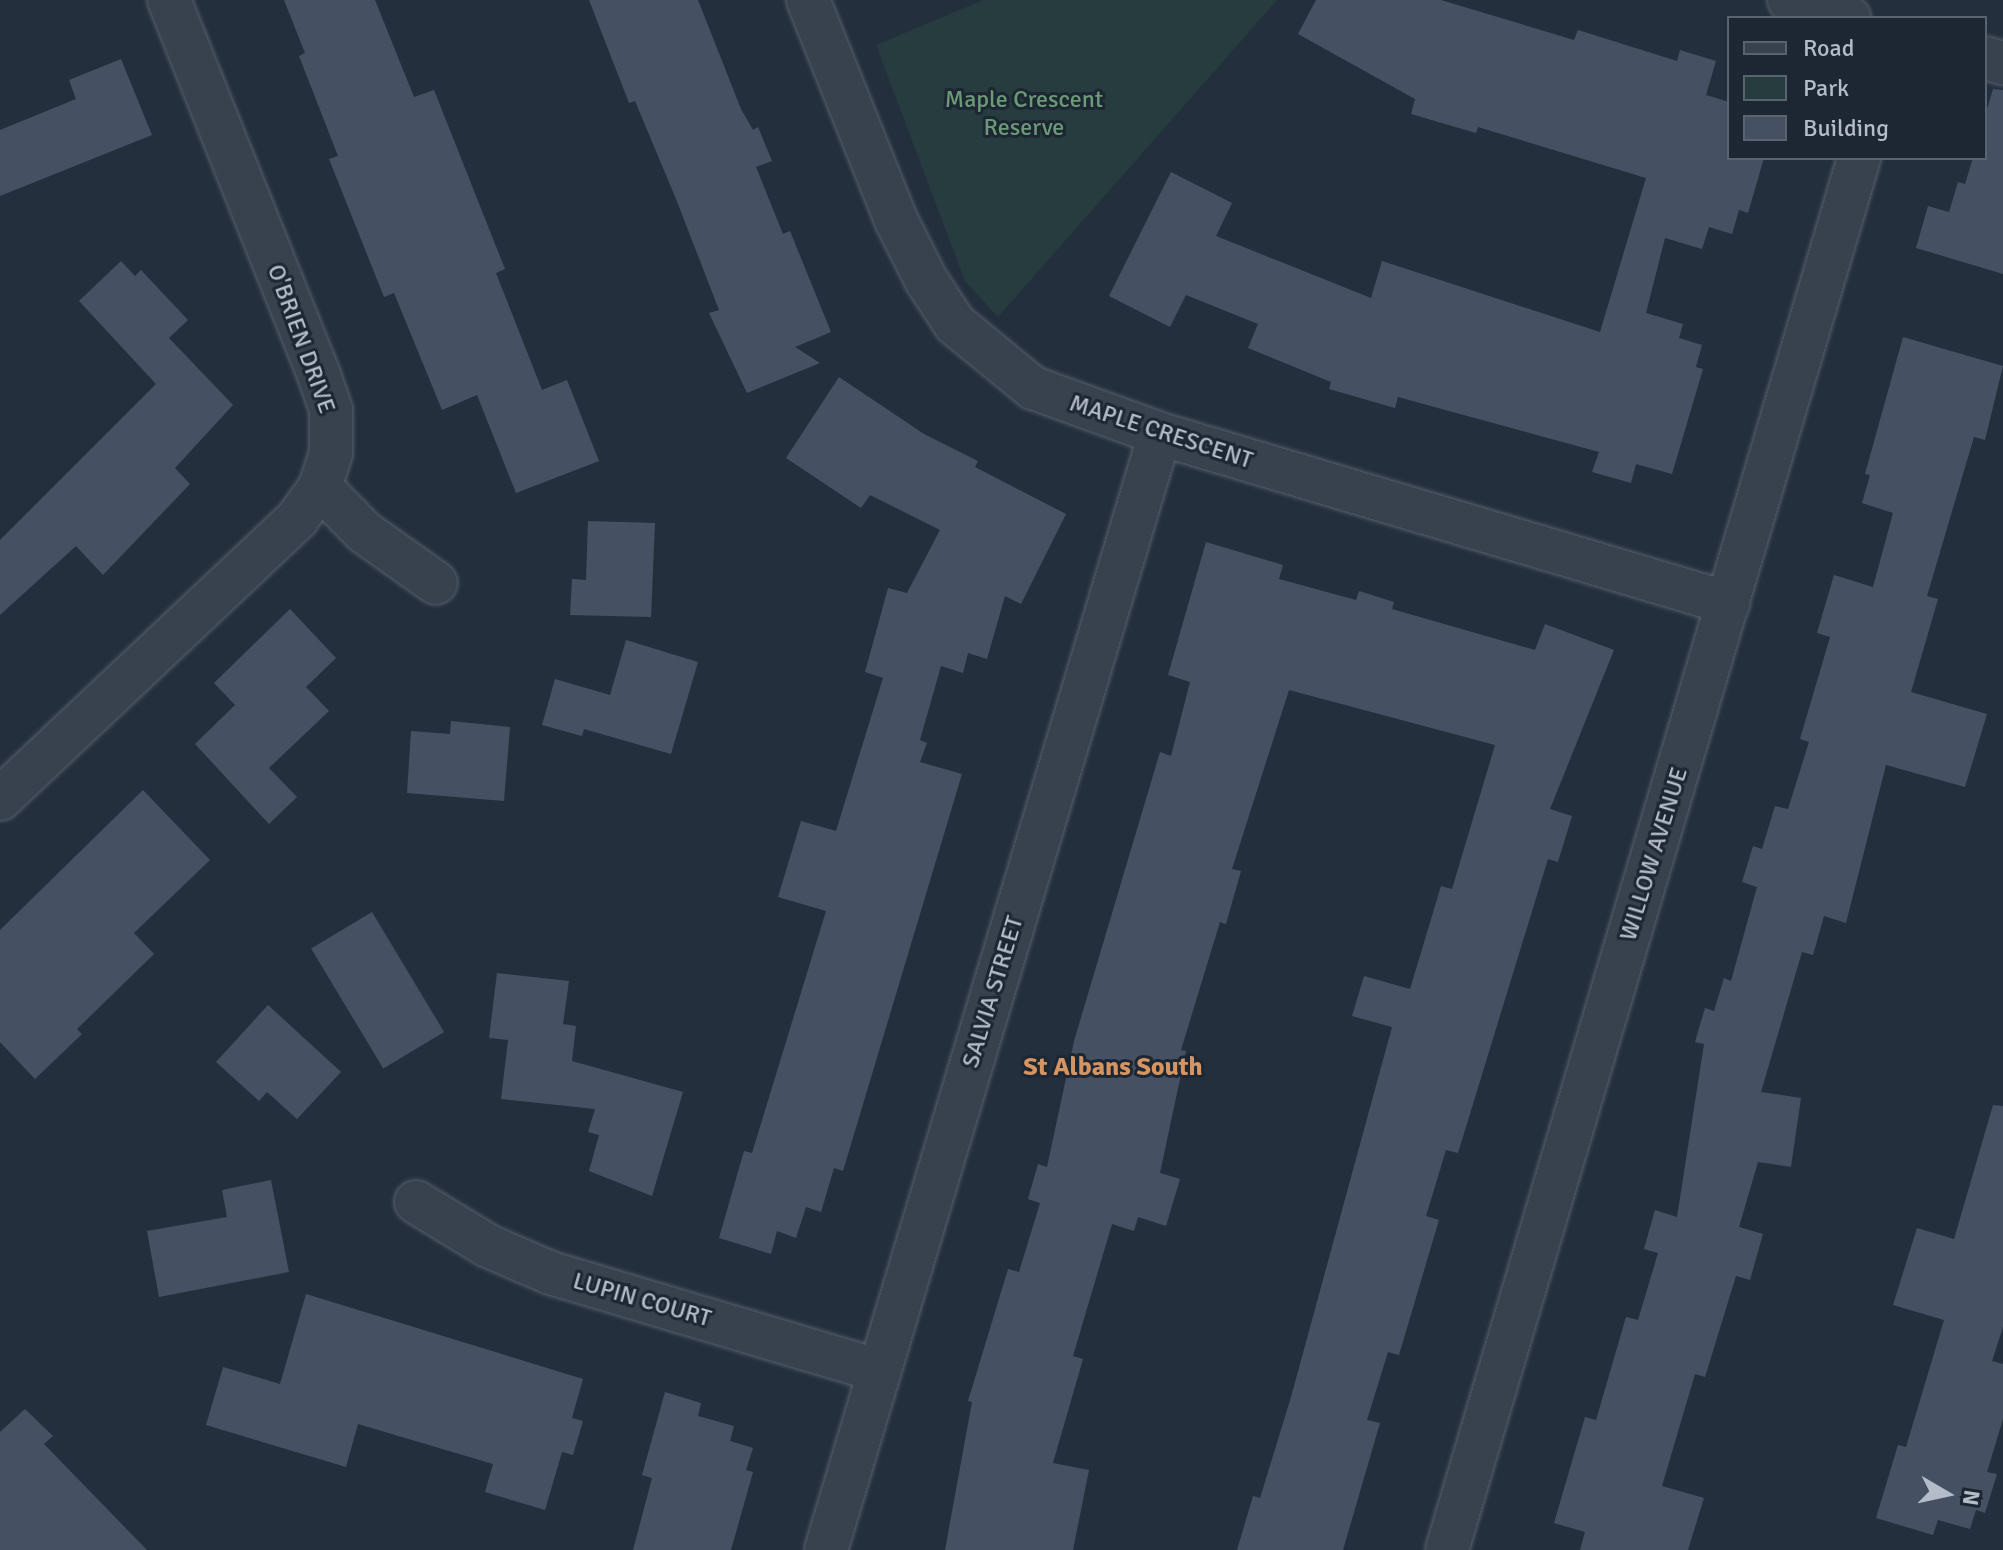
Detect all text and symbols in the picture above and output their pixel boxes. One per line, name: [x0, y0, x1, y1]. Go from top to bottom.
legend: [1727, 16, 1987, 160]
text: Road: [1803, 33, 1854, 63]
text: Park: [1803, 73, 1849, 103]
park label: Maple Crescent Reserve: [945, 86, 1103, 142]
text: Building: [1803, 113, 1889, 143]
street label: O'BRIEN DRIVE: [261, 261, 341, 417]
street label: MAPLE CRESCENT: [1066, 389, 1256, 475]
street label: WILLOW AVENUE: [1614, 764, 1694, 944]
street label: SALVIA STREET: [956, 913, 1030, 1071]
district label: St Albans South: [1023, 1052, 1203, 1084]
street label: LUPIN COURT: [570, 1267, 714, 1333]
north arrow: [1907, 1454, 1987, 1534]
text: N: [1957, 1488, 1986, 1508]

